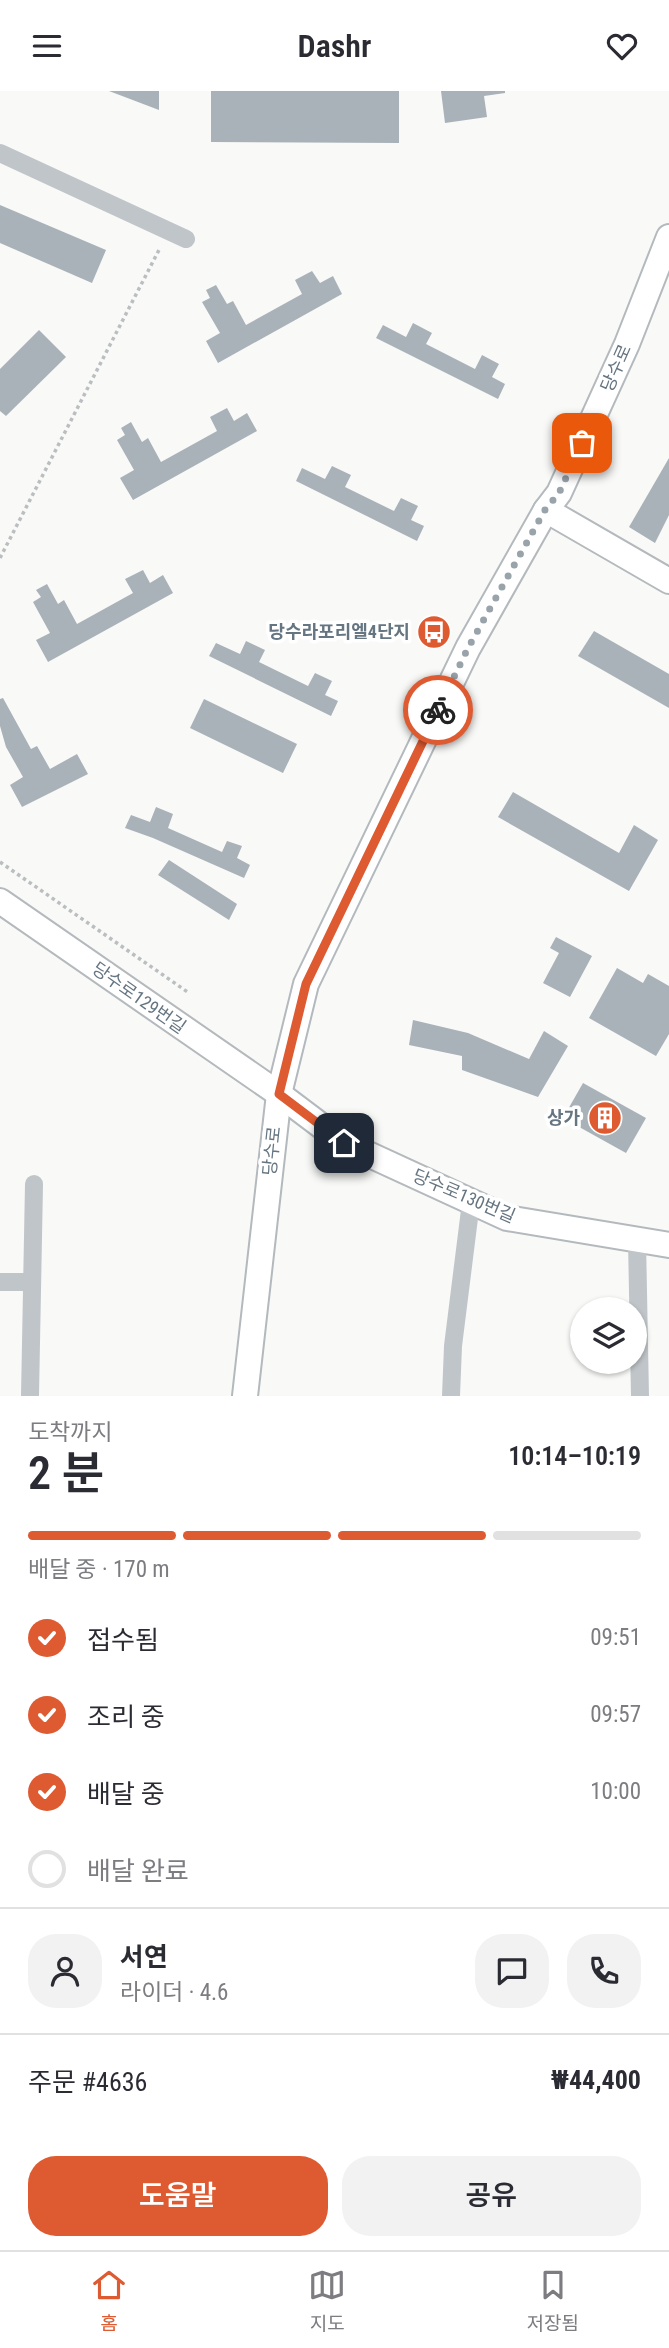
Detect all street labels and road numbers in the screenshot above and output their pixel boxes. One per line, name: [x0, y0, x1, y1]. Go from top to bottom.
street label: 당수로: [596, 341, 635, 395]
street label: 당수로129번길: [88, 958, 190, 1038]
street label: 당수로: [258, 1125, 285, 1177]
street label: 당수로130번길: [410, 1164, 519, 1227]

